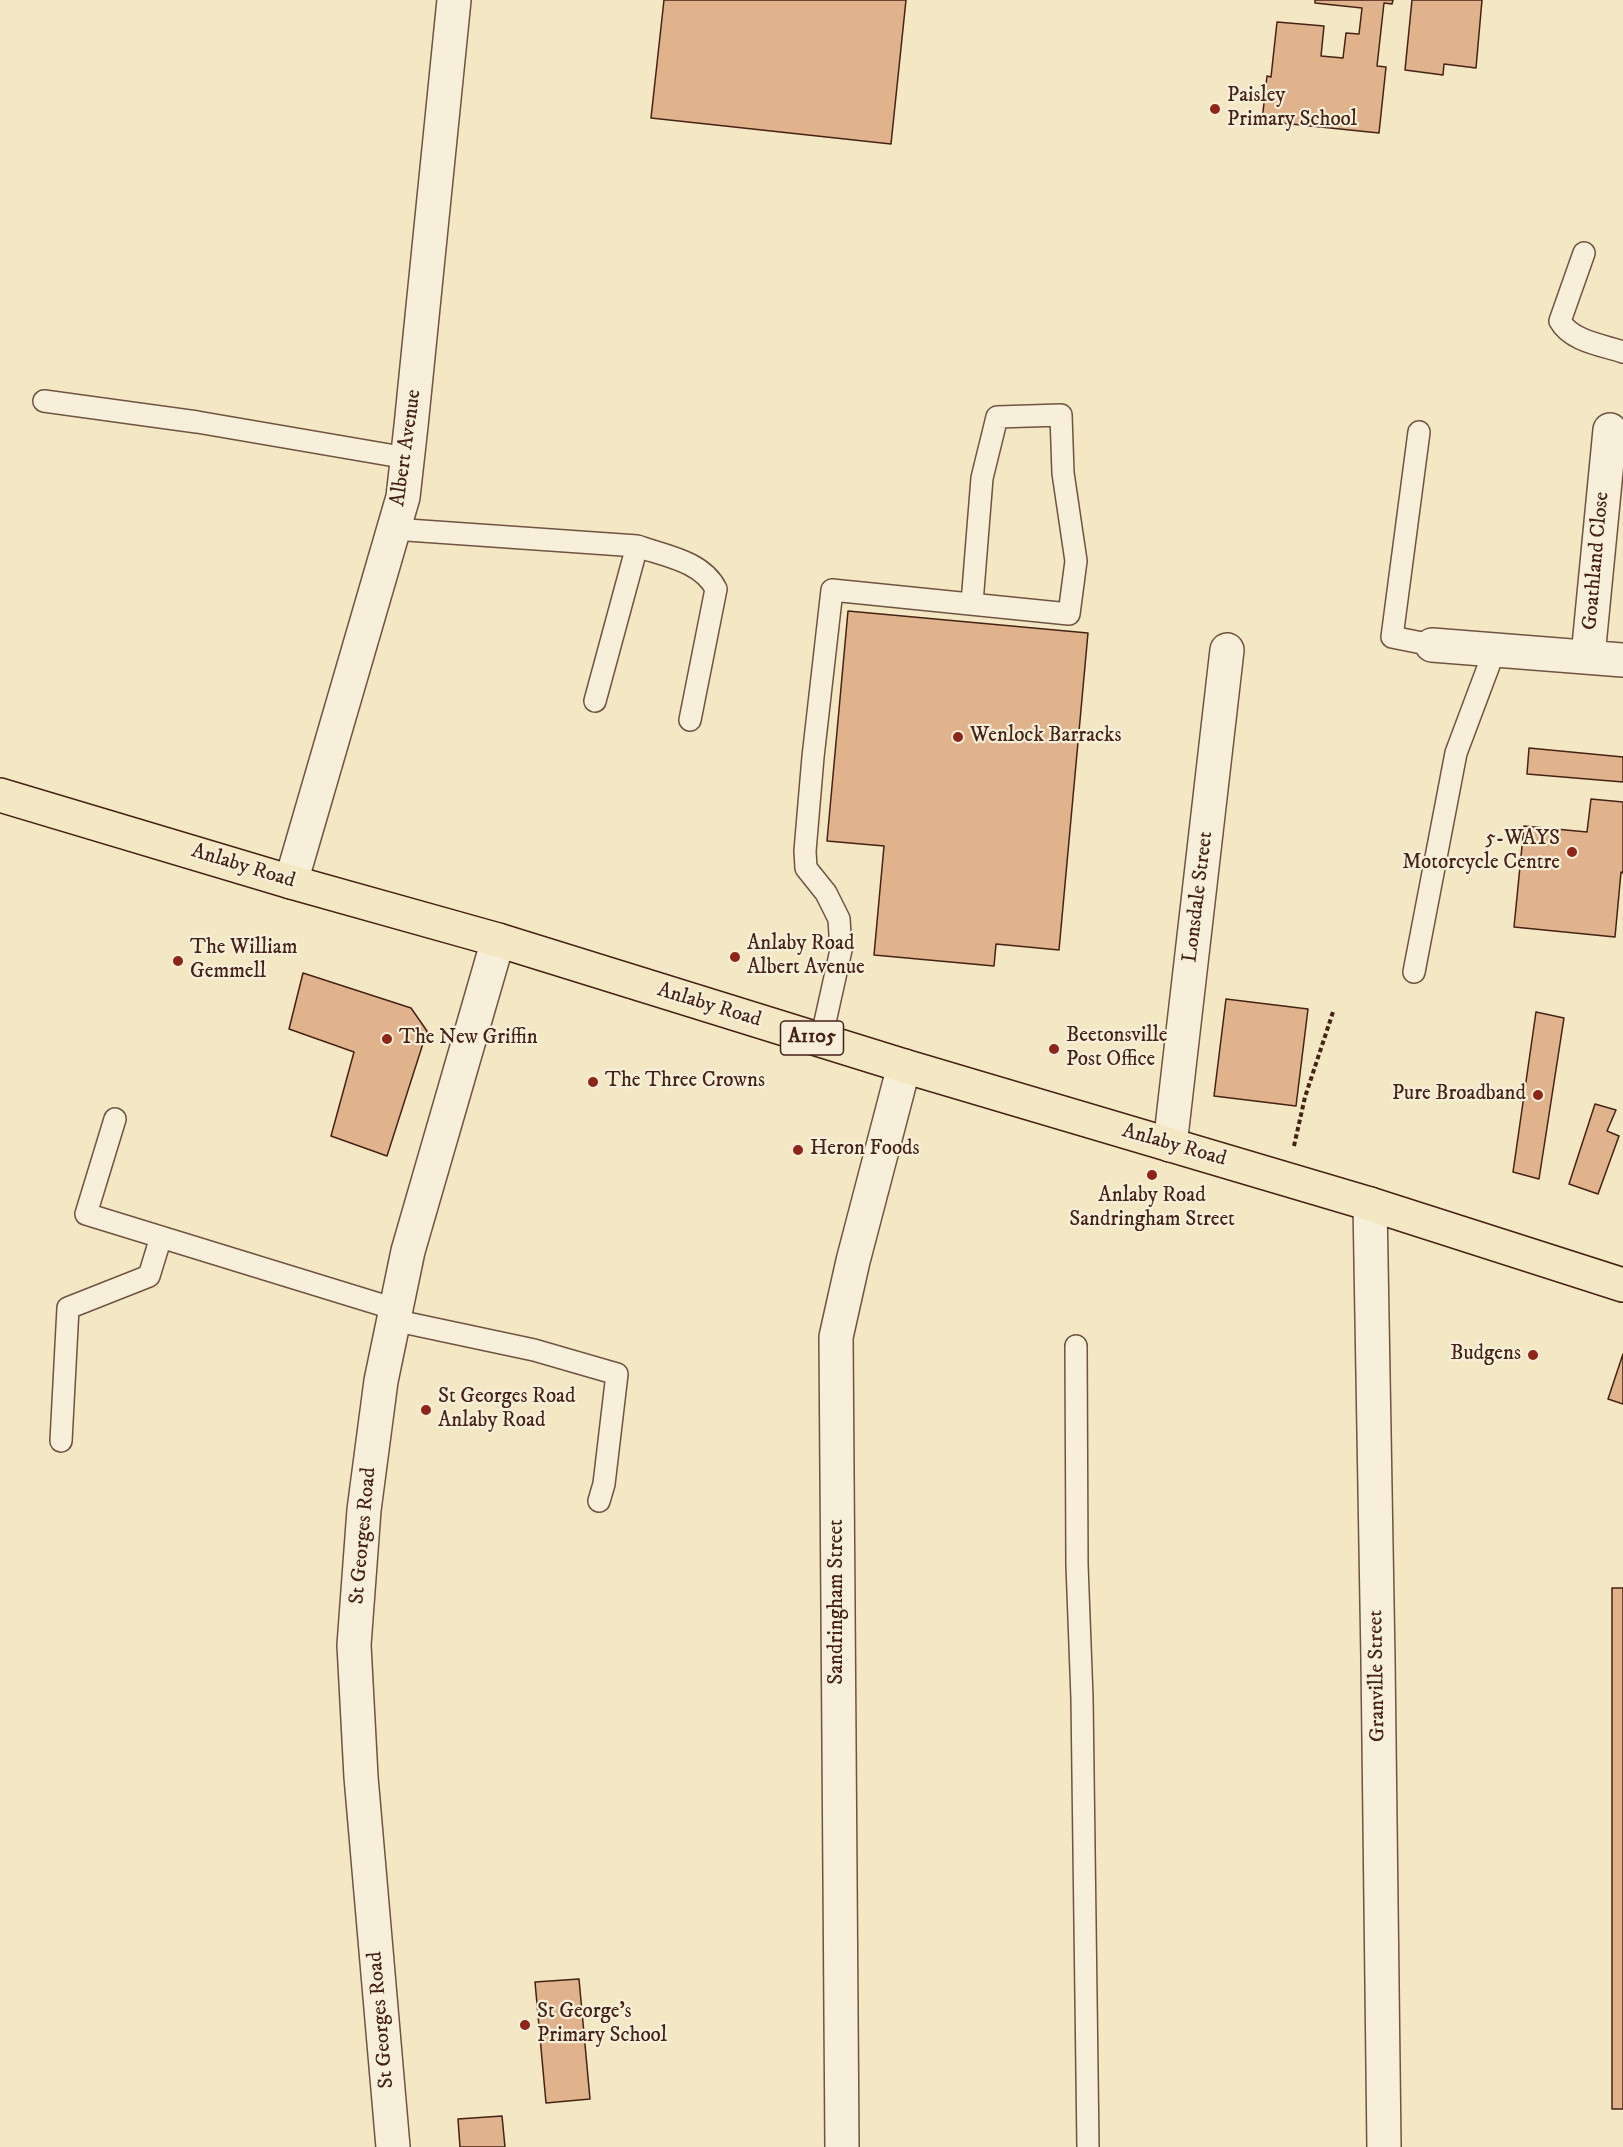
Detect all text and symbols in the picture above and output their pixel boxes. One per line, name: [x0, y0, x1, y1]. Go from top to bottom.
place label: Paisley Primary School: [1227, 84, 1357, 134]
marker: Paisley Primary School: [1208, 102, 1222, 116]
street label: Albert Avenue: [386, 388, 428, 508]
street label: Goathland Close: [1578, 491, 1616, 631]
place label: Wenlock Barracks: [970, 724, 1122, 750]
marker: Wenlock Barracks: [951, 730, 965, 744]
place label: 5-WAYS Motorcycle Centre: [1402, 827, 1560, 877]
street label: Lonsdale Street: [1178, 830, 1220, 964]
street label: Anlaby Road: [188, 839, 298, 895]
marker: 5-WAYS Motorcycle Centre: [1565, 845, 1579, 859]
place label: Anlaby Road Albert Avenue: [747, 932, 865, 982]
place label: The William Gemmell: [190, 936, 297, 986]
marker: Anlaby Road Albert Avenue: [728, 950, 742, 964]
marker: The William Gemmell: [171, 954, 185, 968]
street label: Anlaby Road: [654, 978, 764, 1034]
road number: A1105: [780, 1021, 844, 1055]
place label: Beetonsville Post Office: [1066, 1024, 1168, 1074]
place label: The New Griffin: [399, 1026, 538, 1052]
marker: The New Griffin: [380, 1032, 394, 1046]
marker: Beetonsville Post Office: [1047, 1042, 1061, 1056]
place label: The Three Crowns: [605, 1069, 765, 1095]
marker: The Three Crowns: [586, 1075, 600, 1089]
place label: Pure Broadband: [1392, 1082, 1526, 1108]
marker: Pure Broadband: [1531, 1088, 1545, 1102]
street label: Anlaby Road: [1119, 1119, 1229, 1173]
place label: Heron Foods: [810, 1137, 920, 1163]
marker: Heron Foods: [791, 1143, 805, 1157]
marker: Anlaby Road Sandringham Street: [1145, 1168, 1159, 1182]
place label: Anlaby Road Sandringham Street: [1069, 1184, 1235, 1234]
place label: Budgens: [1450, 1342, 1521, 1368]
marker: Budgens: [1526, 1348, 1540, 1362]
place label: St Georges Road Anlaby Road: [438, 1385, 575, 1435]
marker: St Georges Road Anlaby Road: [419, 1403, 433, 1417]
street label: St Georges Road: [345, 1466, 383, 1606]
street label: Sandringham Street: [825, 1519, 851, 1685]
street label: Granville Street: [1364, 1610, 1392, 1742]
street label: St Georges Road: [363, 1950, 401, 2090]
place label: St George's Primary School: [537, 2000, 667, 2050]
marker: St George's Primary School: [518, 2018, 532, 2032]

